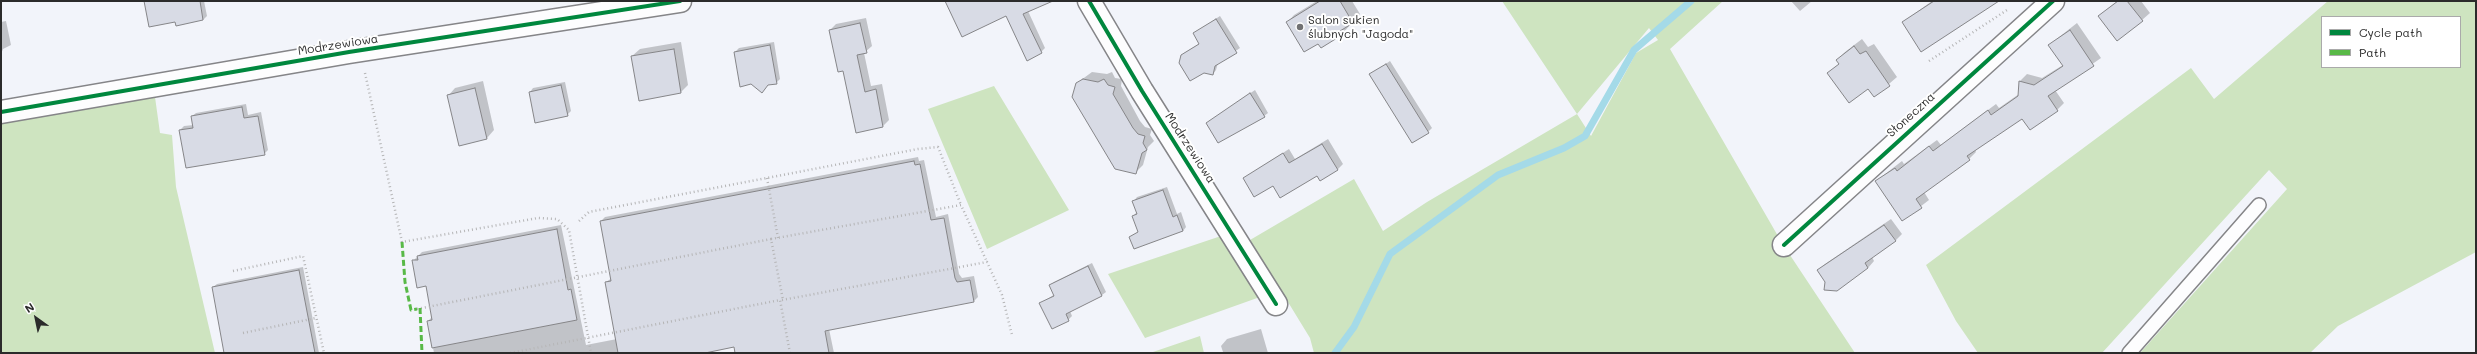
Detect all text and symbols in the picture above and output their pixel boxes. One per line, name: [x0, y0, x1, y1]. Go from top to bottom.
place label: Salon sukien ślubnych "Jagoda": [1308, 13, 1413, 41]
legend: [2321, 16, 2461, 68]
marker: Salon sukien ślubnych "Jagoda": [1295, 22, 1305, 32]
text: Cycle path: [2359, 24, 2422, 40]
street label: Modrzewiowa: [297, 32, 379, 58]
text: Path: [2359, 44, 2386, 60]
street label: Słoneczna: [1884, 90, 1938, 140]
street label: Modrzewiowa: [1162, 110, 1218, 186]
north arrow: [16, 298, 56, 338]
text: N: [22, 299, 37, 316]

